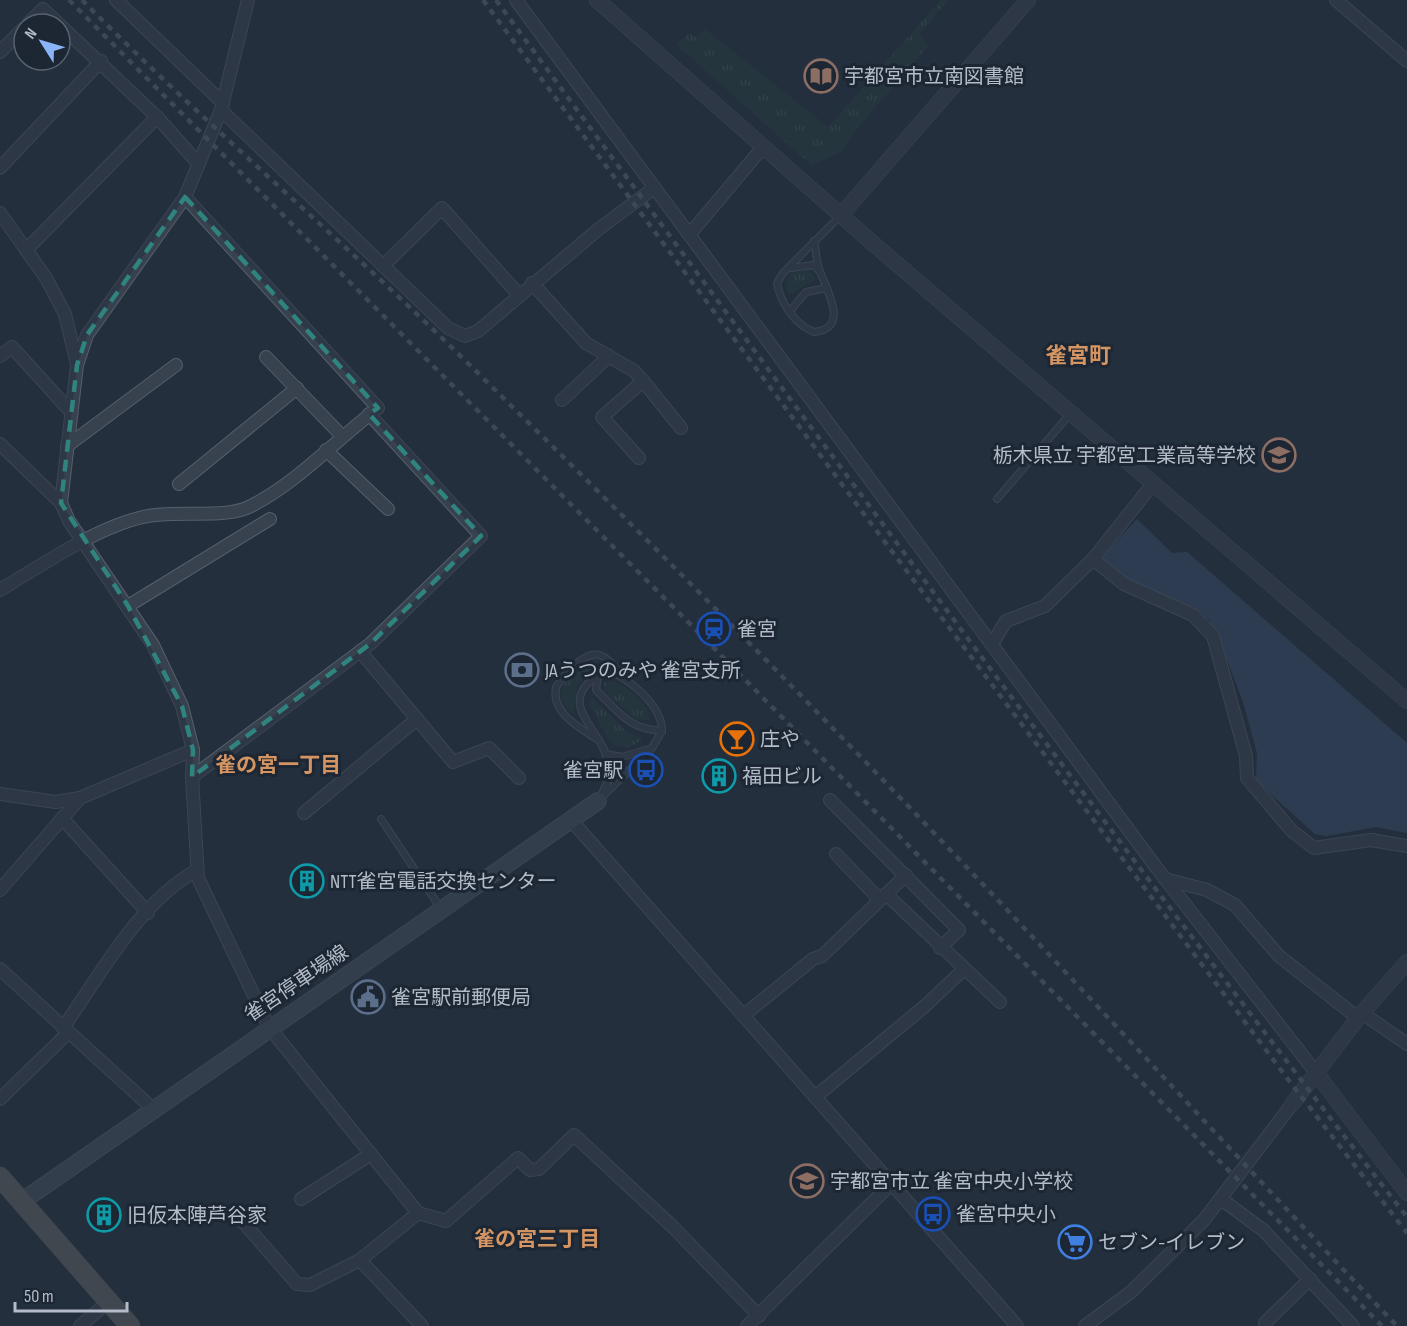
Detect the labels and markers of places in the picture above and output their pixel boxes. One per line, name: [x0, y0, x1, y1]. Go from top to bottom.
library icon: 宇都宮市立南図書館: [803, 58, 839, 94]
place label: 宇都宮市立南図書館: [844, 65, 1024, 89]
school or university icon: 栃木県立 宇都宮工業高等学校: [1261, 437, 1297, 473]
place label: 栃木県立 宇都宮工業高等学校: [993, 444, 1256, 468]
station icon: 雀宮: [696, 611, 732, 647]
place label: 雀宮: [737, 618, 777, 642]
bank icon: JAうつのみや 雀宮支所: [504, 652, 540, 688]
place label: JAうつのみや 雀宮支所: [544, 659, 741, 683]
bar icon: 庄や: [719, 721, 755, 757]
place label: 庄や: [760, 728, 800, 752]
bus stop icon: 雀宮駅: [628, 752, 664, 788]
building icon: 福田ビル: [701, 758, 737, 794]
place label: 雀宮駅: [563, 759, 623, 783]
place label: 福田ビル: [742, 765, 822, 789]
building icon: NTT雀宮電話交換センター: [289, 863, 325, 899]
place label: NTT雀宮電話交換センター: [330, 870, 557, 894]
public building icon: 雀宮駅前郵便局: [350, 979, 386, 1015]
place label: 雀宮駅前郵便局: [391, 986, 531, 1010]
school or university icon: 宇都宮市立 雀宮中央小学校: [789, 1163, 825, 1199]
place label: 宇都宮市立 雀宮中央小学校: [830, 1170, 1073, 1194]
bus stop icon: 雀宮中央小: [915, 1196, 951, 1232]
building icon: 旧仮本陣芦谷家: [86, 1197, 122, 1233]
place label: 雀宮中央小: [956, 1203, 1056, 1227]
place label: 旧仮本陣芦谷家: [127, 1204, 267, 1228]
supermarket icon: セブン-イレブン: [1057, 1224, 1093, 1260]
place label: セブン-イレブン: [1098, 1231, 1245, 1255]

